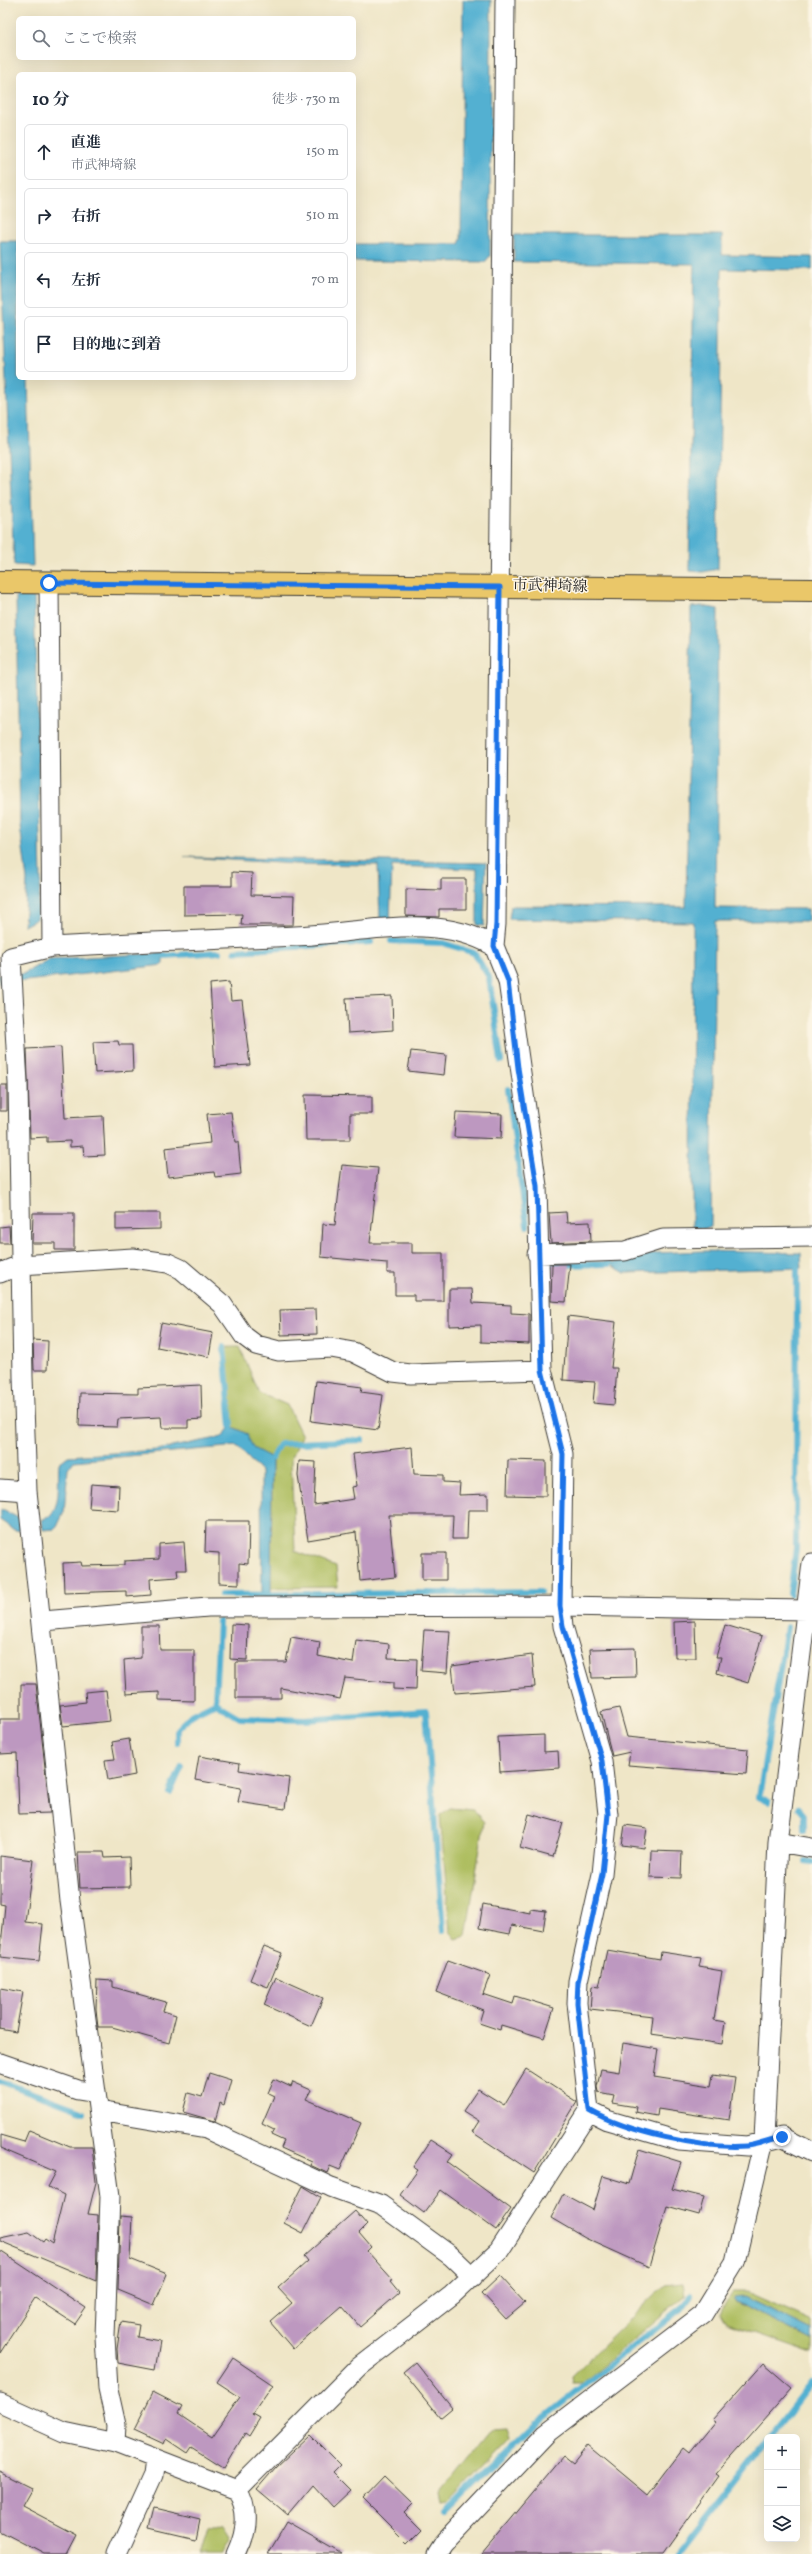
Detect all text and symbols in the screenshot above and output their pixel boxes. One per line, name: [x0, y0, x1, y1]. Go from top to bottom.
search box: [16, 16, 356, 60]
icon: search: [30, 27, 52, 49]
text: ここで検索: [62, 29, 137, 50]
text: 10 分: [32, 89, 70, 112]
text: 徒歩 · 730 m: [272, 91, 340, 109]
text: 直進: [71, 133, 101, 154]
icon: ahead: [33, 141, 55, 163]
text: 150 m: [306, 143, 339, 161]
text: 市武神埼線: [71, 157, 136, 175]
icon: right: [33, 205, 55, 227]
text: 右折: [71, 207, 101, 228]
text: 510 m: [306, 207, 339, 225]
icon: left: [33, 269, 55, 291]
text: 左折: [71, 271, 101, 292]
text: 70 m: [311, 271, 339, 289]
icon: arrive: [33, 333, 55, 355]
text: 目的地に到着: [71, 335, 161, 356]
route start: [40, 574, 58, 592]
street label: 市武神埼線: [512, 576, 588, 598]
route end: [773, 2128, 791, 2146]
map controls: [764, 2434, 800, 2542]
button: +: [764, 2434, 800, 2470]
button: −: [764, 2470, 800, 2506]
button: layers: [764, 2506, 800, 2542]

